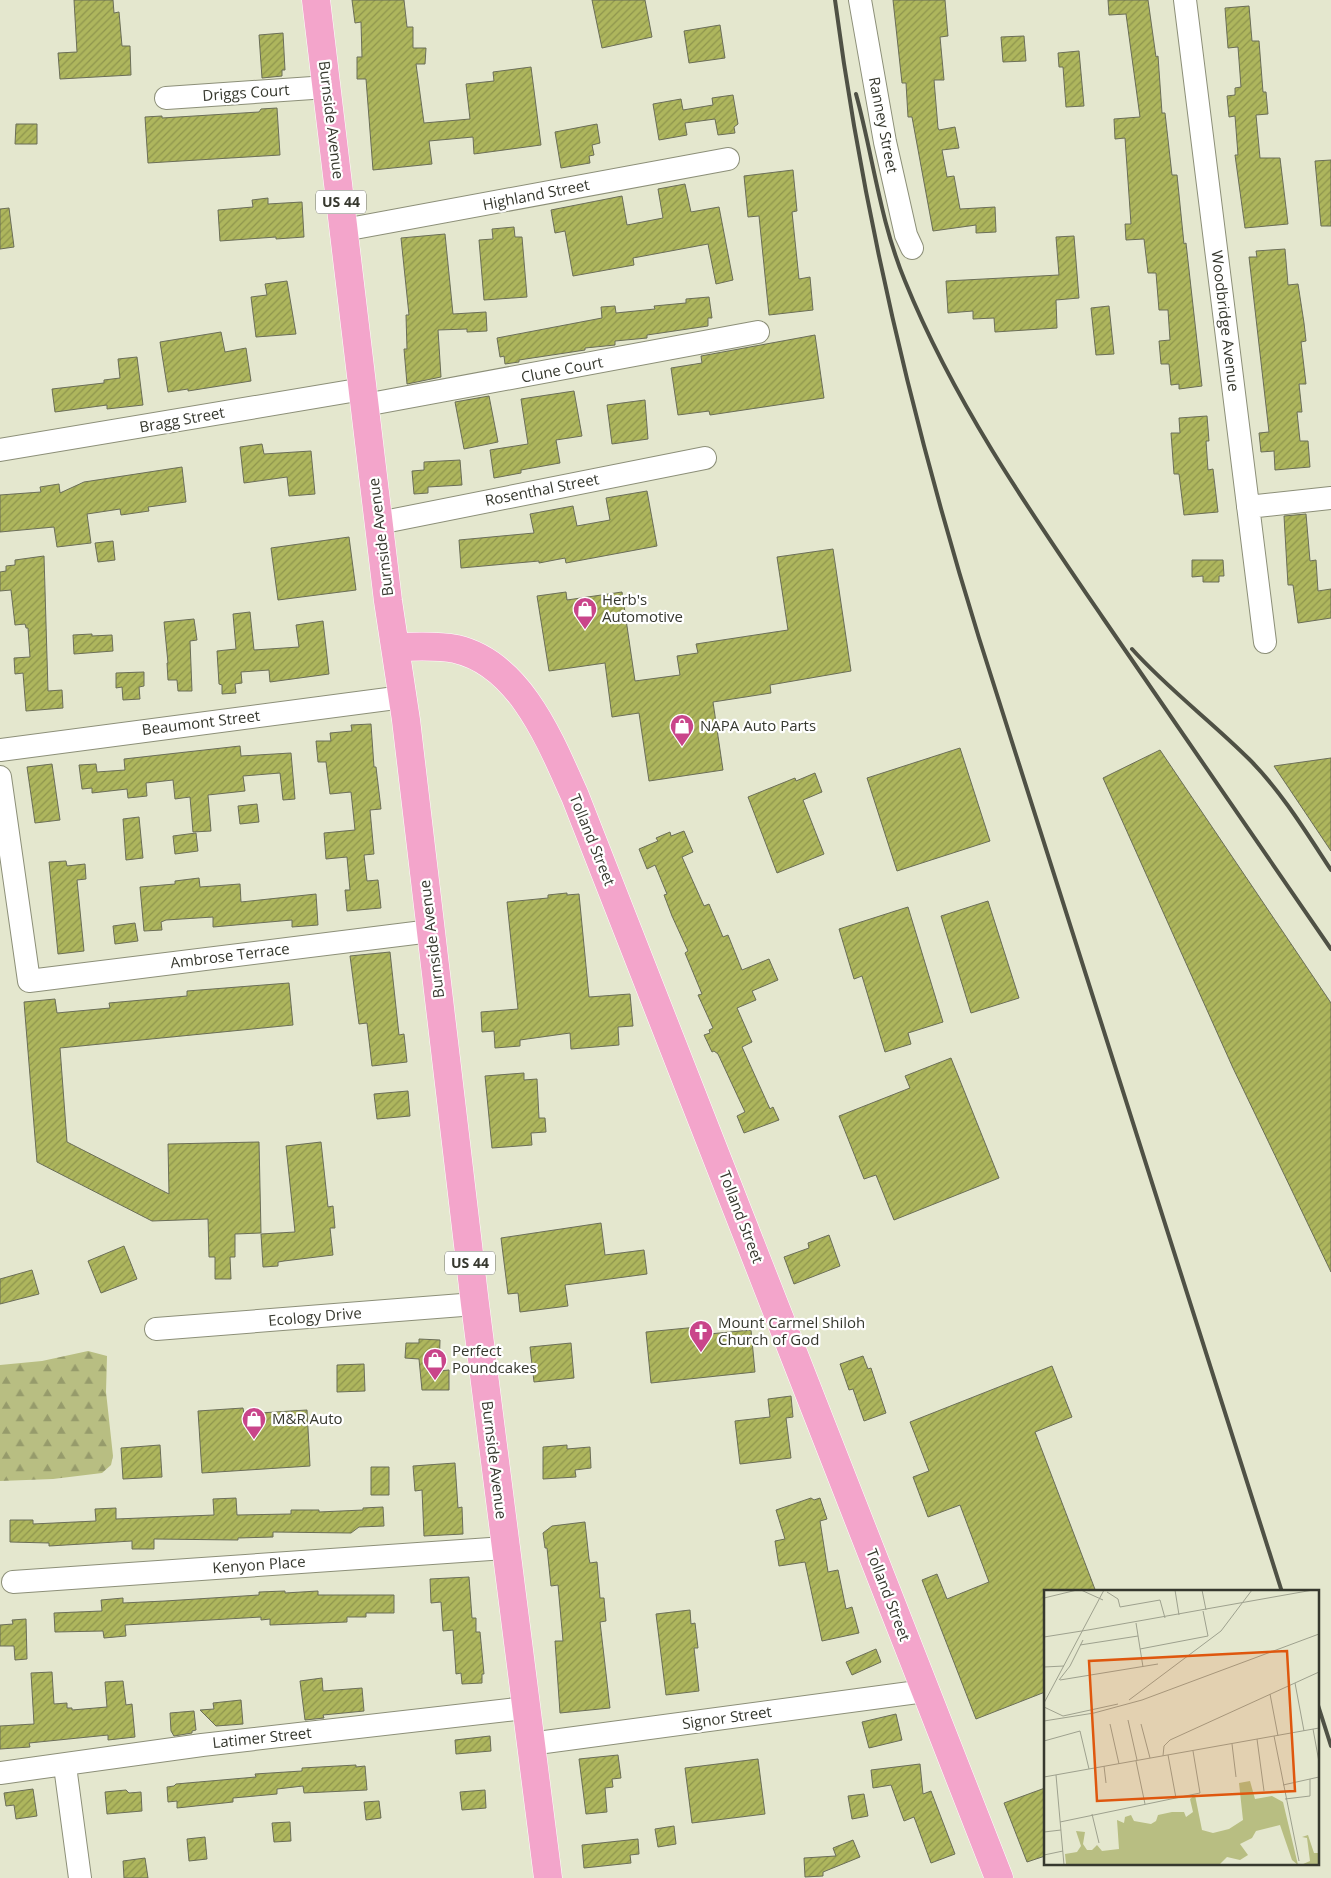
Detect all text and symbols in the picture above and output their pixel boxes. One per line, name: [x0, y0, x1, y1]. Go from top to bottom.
street label: Burnside Avenue: [315, 60, 349, 180]
street label: Ranney Street: [865, 75, 903, 175]
street label: Driggs Court: [202, 79, 290, 105]
street label: Highland Street: [481, 174, 591, 214]
road number: US 44: [316, 190, 366, 213]
street label: Woodbridge Avenue: [1207, 249, 1245, 393]
street label: Clune Court: [519, 351, 605, 387]
street label: Bragg Street: [138, 402, 226, 436]
street label: Rosenthal Street: [483, 468, 600, 510]
street label: Burnside Avenue: [363, 477, 397, 597]
place label: Herb's Automotive: [602, 589, 683, 626]
shop icon: Herb's Automotive: [572, 596, 598, 630]
street label: Beaumont Street: [141, 705, 261, 739]
shop icon: NAPA Auto Parts: [669, 713, 695, 747]
place label: NAPA Auto Parts: [700, 715, 816, 735]
street label: Tolland Street: [565, 791, 620, 889]
street label: Burnside Avenue: [414, 879, 448, 999]
street label: Ambrose Terrace: [169, 938, 291, 972]
street label: Tolland Street: [715, 1168, 769, 1266]
road number: US 44: [445, 1252, 495, 1274]
street label: Ecology Drive: [267, 1302, 362, 1330]
place label: Mount Carmel Shiloh Church of God: [718, 1312, 865, 1349]
church icon: Mount Carmel Shiloh Church of God: [688, 1319, 714, 1353]
place label: Perfect Poundcakes: [452, 1340, 537, 1377]
shop icon: Perfect Poundcakes: [422, 1347, 448, 1381]
street label: Burnside Avenue: [478, 1400, 512, 1520]
shop icon: M&R Auto: [241, 1406, 267, 1440]
place label: M&R Auto: [272, 1408, 343, 1428]
street label: Tolland Street: [862, 1546, 916, 1644]
street label: Kenyon Place: [212, 1551, 306, 1577]
inset map: [1044, 1590, 1318, 1866]
street label: Signor Street: [681, 1701, 773, 1733]
street label: Latimer Street: [211, 1722, 312, 1752]

